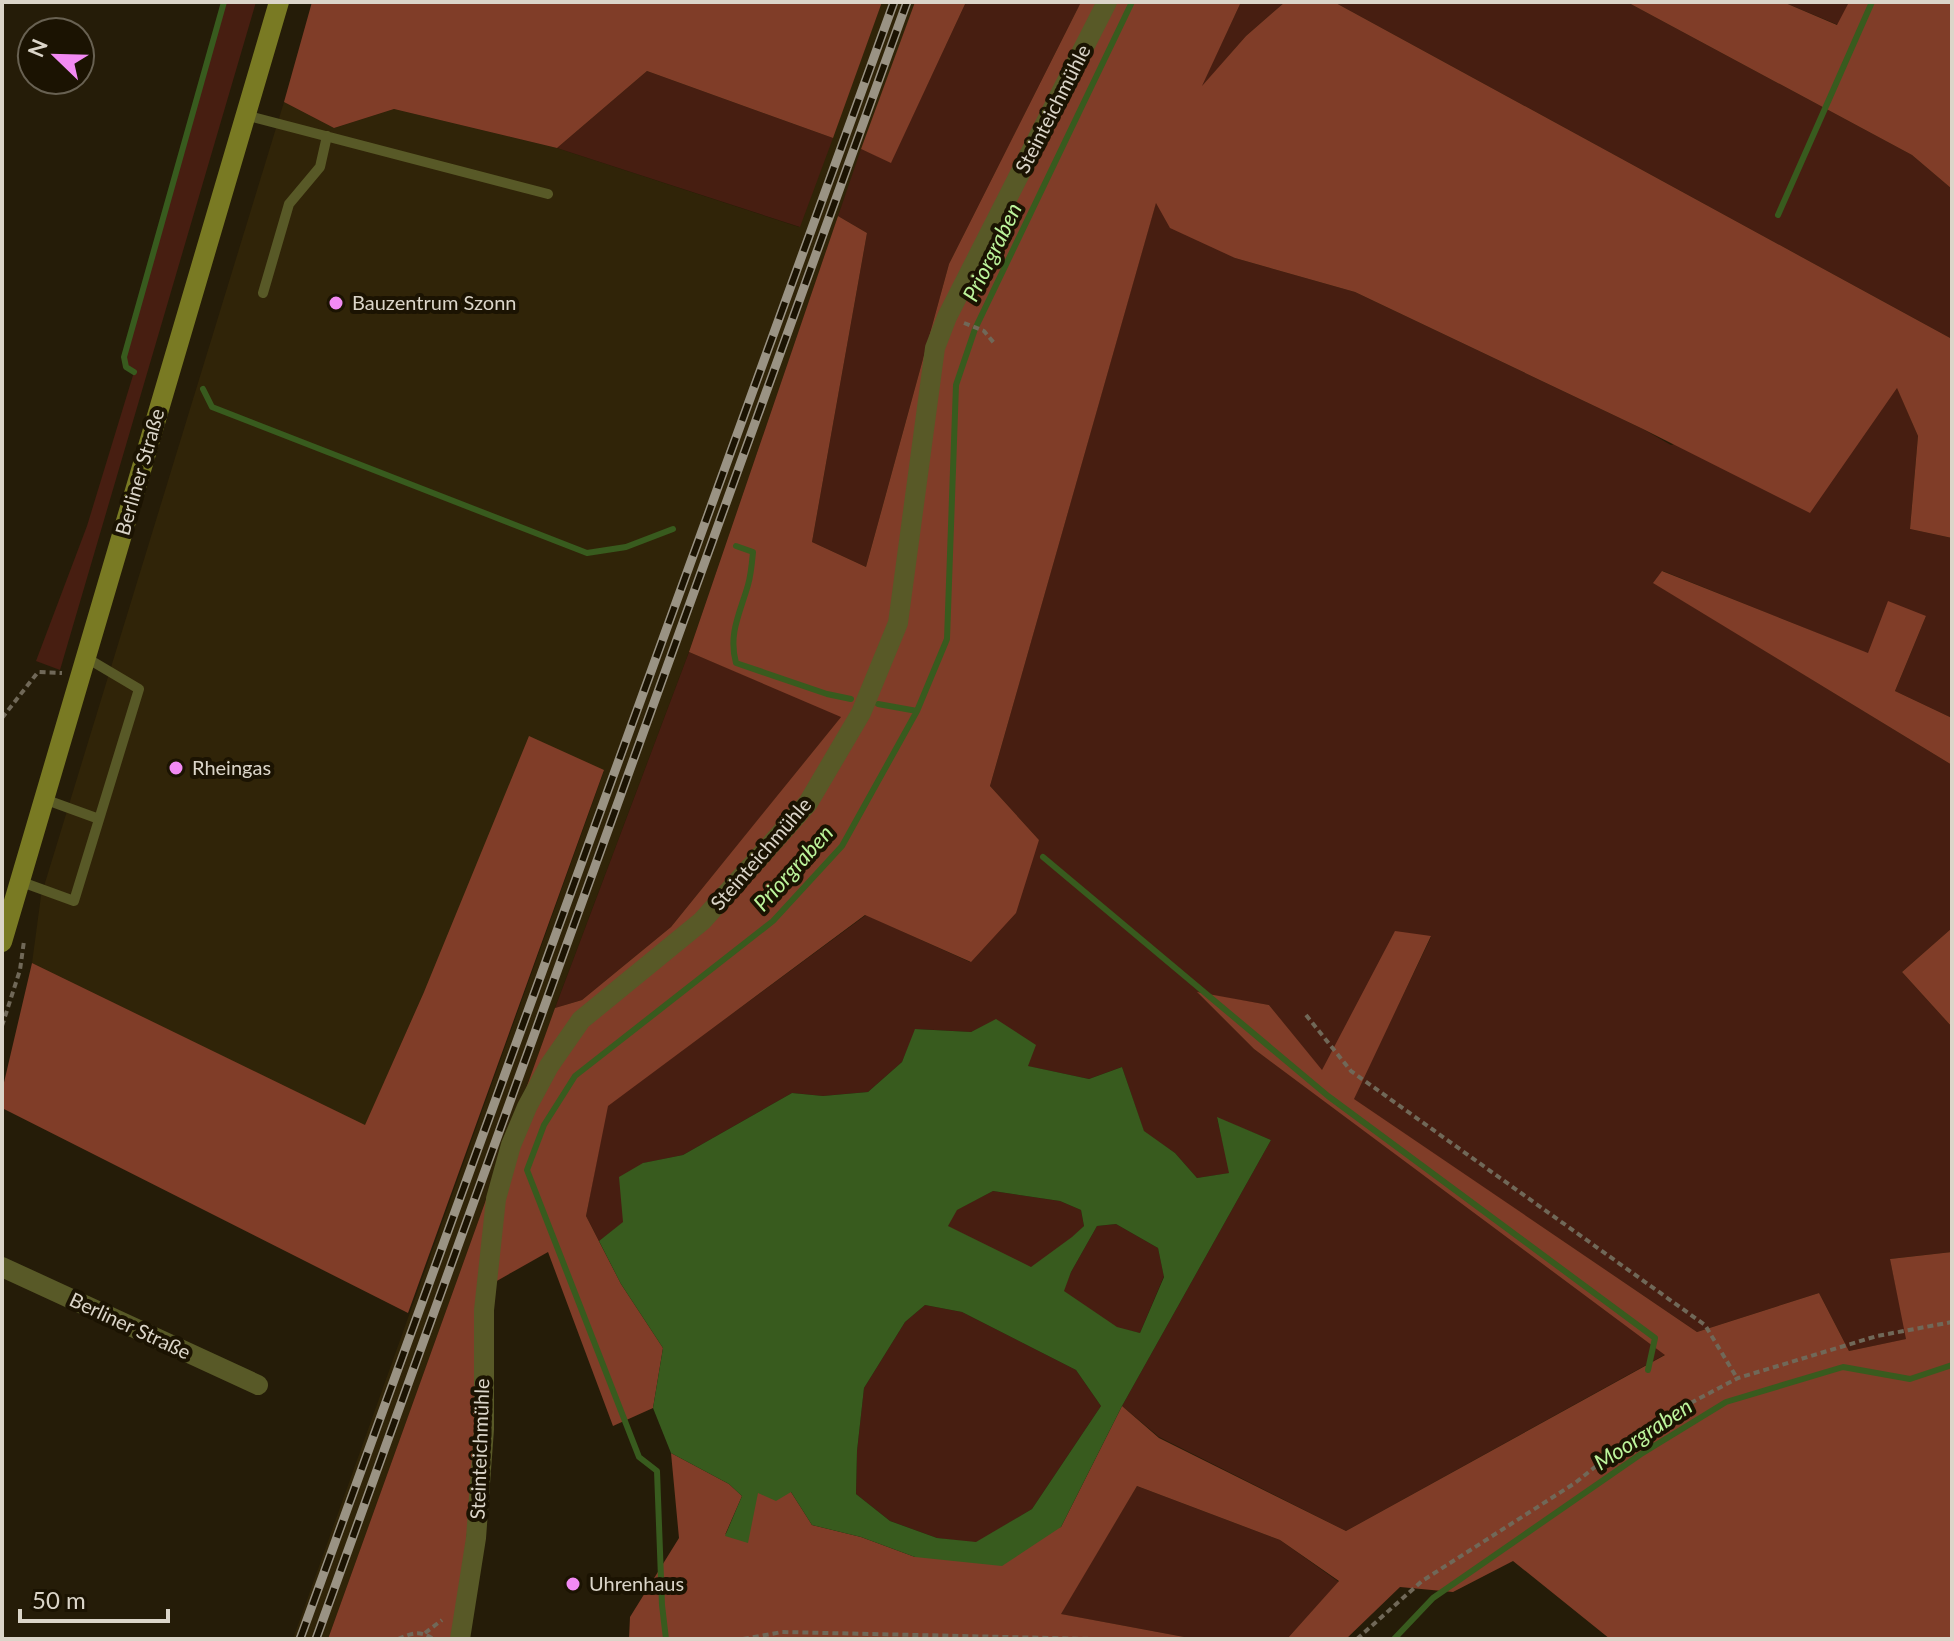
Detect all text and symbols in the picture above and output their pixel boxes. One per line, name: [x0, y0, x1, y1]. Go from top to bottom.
north arrow: [16, 16, 96, 96]
text: N: [21, 35, 53, 61]
street label: Steinteichmühle: [1009, 40, 1095, 177]
water label: Priorgraben: [956, 198, 1027, 305]
place label: Bauzentrum Szonn: [352, 290, 516, 314]
marker: Bauzentrum Szonn: [327, 294, 345, 312]
street label: Berliner Straße: [109, 406, 169, 538]
place label: Rheingas: [192, 755, 271, 779]
marker: Rheingas: [167, 759, 185, 777]
street label: Steinteichmühle: [705, 792, 816, 914]
water label: Priorgraben: [747, 819, 838, 916]
street label: Berliner Straße: [66, 1287, 195, 1364]
street label: Steinteichmühle: [465, 1378, 493, 1520]
water label: Moorgraben: [1589, 1392, 1697, 1475]
place label: Uhrenhaus: [589, 1571, 684, 1595]
scale bar: [20, 1573, 168, 1623]
marker: Uhrenhaus: [564, 1575, 582, 1593]
text: 50 m: [32, 1585, 86, 1614]

